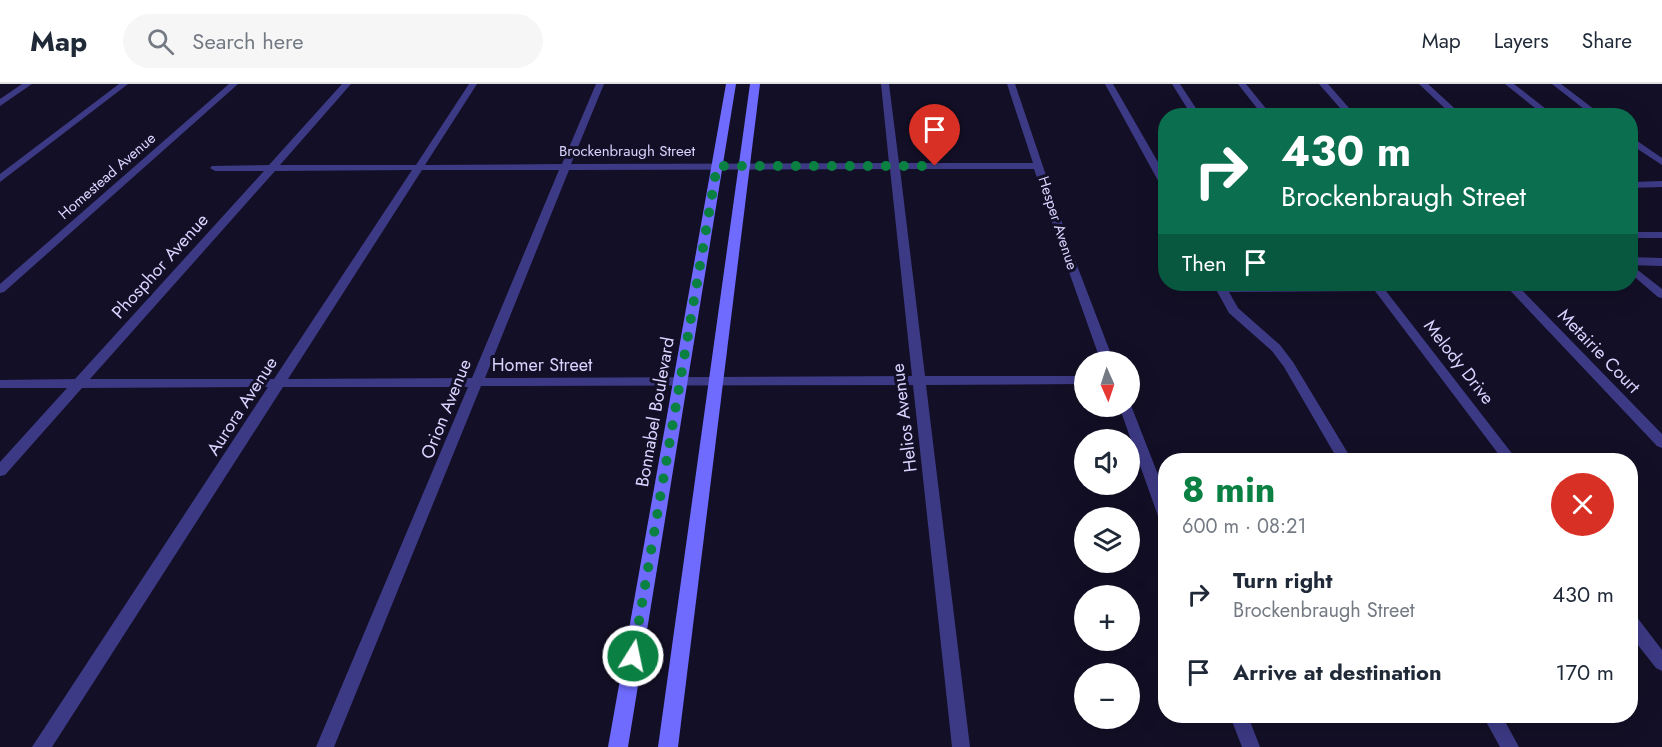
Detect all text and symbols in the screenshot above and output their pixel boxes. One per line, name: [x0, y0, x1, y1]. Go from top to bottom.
search box: [123, 14, 543, 68]
text: Map: [30, 21, 87, 62]
icon: search: [144, 25, 177, 58]
text: Search here: [192, 25, 304, 57]
text: Map: [1422, 26, 1461, 56]
text: Layers: [1494, 26, 1549, 56]
text: Share: [1582, 26, 1632, 56]
pin: [909, 104, 960, 166]
icon: arrive: [918, 113, 951, 146]
text: 430 m: [1281, 121, 1411, 182]
street label: Homestead Avenue: [53, 127, 161, 225]
icon: right: [1182, 132, 1260, 210]
street label: Brockenbraugh Street: [559, 140, 695, 162]
street label: Hesper Avenue: [1033, 173, 1084, 273]
text: Brockenbraugh Street: [1281, 177, 1526, 216]
street label: Phosphor Avenue: [106, 208, 214, 324]
icon: arrive: [1239, 246, 1272, 279]
text: Then: [1182, 247, 1227, 279]
street label: Metairie Court: [1552, 303, 1647, 400]
street label: Melody Drive: [1418, 314, 1500, 410]
street label: Bonnabel Boulevard: [629, 335, 681, 489]
north arrow: [1074, 351, 1140, 417]
map controls: [1074, 351, 1140, 729]
street label: Aurora Avenue: [200, 352, 284, 460]
street label: Homer Street: [492, 352, 593, 378]
street label: Orion Avenue: [414, 355, 478, 463]
street label: Helios Avenue: [884, 362, 924, 474]
button: sound: [1074, 429, 1140, 495]
text: 8 min: [1182, 463, 1276, 515]
button: close: [1551, 473, 1614, 536]
button: layers: [1074, 507, 1140, 573]
text: 600 m · 08:21: [1182, 512, 1306, 541]
text: Turn right: [1233, 564, 1333, 596]
icon: right: [1182, 578, 1215, 611]
text: 430 m: [1552, 578, 1614, 610]
button: +: [1074, 585, 1140, 651]
text: Brockenbraugh Street: [1233, 596, 1415, 625]
position arrow: [601, 624, 665, 688]
icon: arrive: [1182, 656, 1215, 689]
text: Arrive at destination: [1233, 656, 1442, 688]
text: 170 m: [1556, 656, 1614, 688]
button: −: [1074, 663, 1140, 729]

